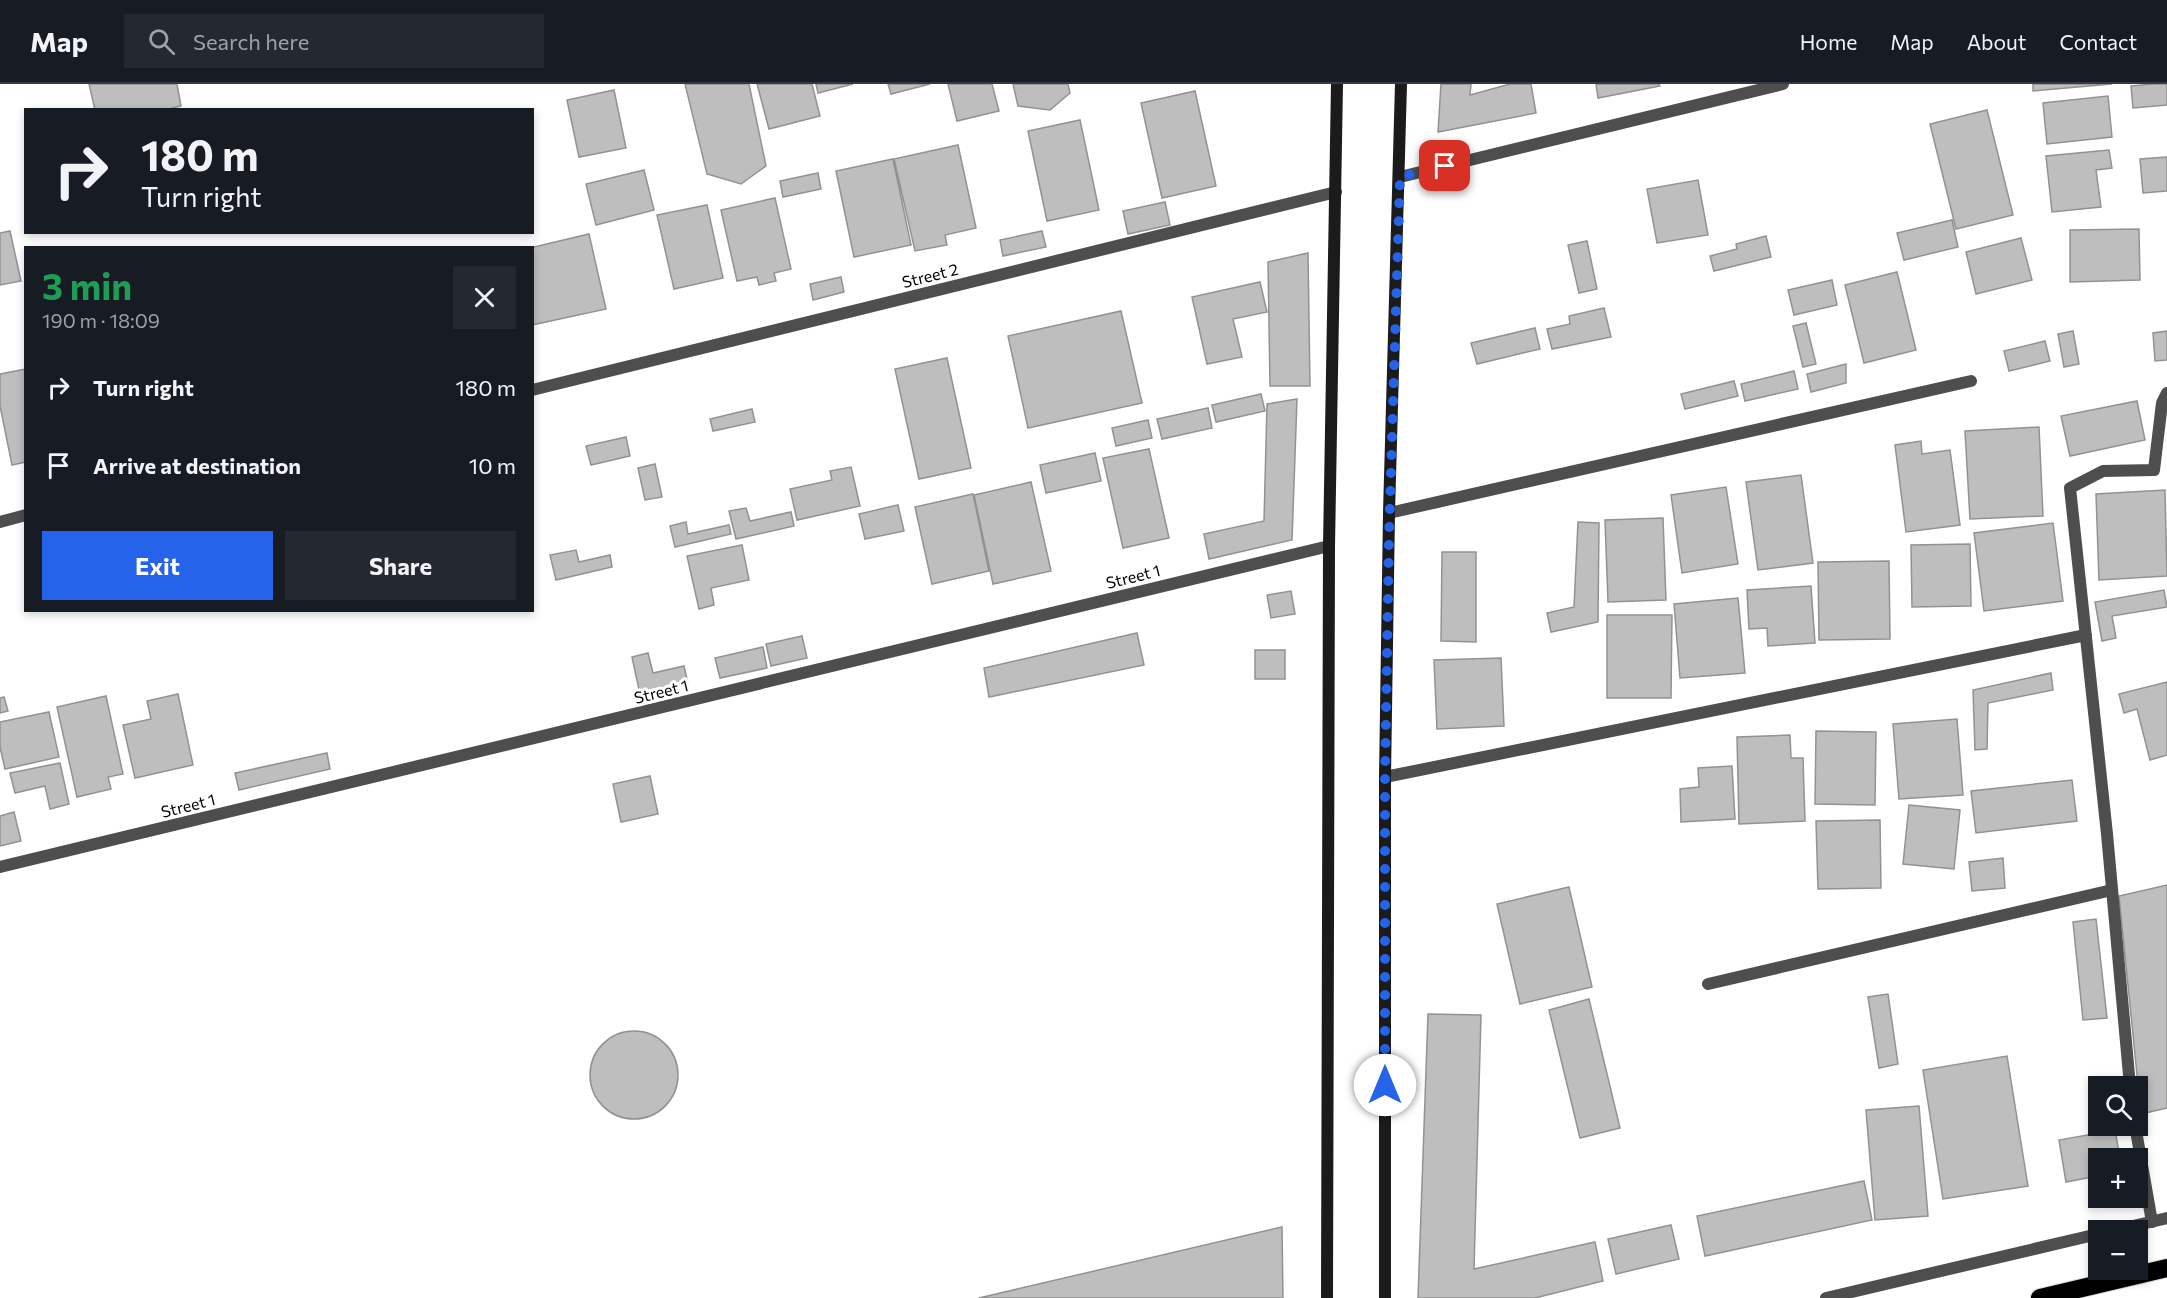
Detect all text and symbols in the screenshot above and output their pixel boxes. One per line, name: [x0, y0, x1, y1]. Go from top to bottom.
search box: [124, 14, 544, 68]
text: Map: [30, 24, 88, 58]
icon: search: [145, 25, 178, 58]
text: Search here: [193, 28, 309, 55]
text: Home: [1800, 29, 1857, 54]
text: Map: [1890, 29, 1934, 54]
text: About: [1967, 29, 2026, 54]
text: Contact: [2059, 29, 2137, 54]
text: 180 m: [141, 128, 259, 180]
icon: right: [42, 132, 120, 210]
pin: [1419, 140, 1470, 191]
icon: arrive: [1428, 149, 1461, 182]
text: Turn right: [141, 180, 261, 213]
street label: Street 2: [900, 259, 960, 291]
text: 3 min: [42, 263, 132, 307]
button: close: [453, 266, 516, 329]
text: 190 m · 18:09: [42, 308, 160, 332]
icon: right: [42, 371, 75, 404]
text: Turn right: [93, 374, 194, 401]
text: 180 m: [455, 374, 516, 401]
icon: arrive: [42, 449, 75, 482]
text: Arrive at destination: [93, 452, 301, 479]
text: 10 m: [469, 452, 516, 479]
button: Exit: [42, 531, 273, 600]
button: Share: [285, 531, 516, 600]
street label: Street 1: [1104, 560, 1162, 592]
street label: Street 1: [632, 675, 690, 707]
street label: Street 1: [159, 789, 217, 821]
position arrow: [1353, 1053, 1417, 1117]
map controls: [2088, 1076, 2148, 1280]
button: search: [2088, 1076, 2148, 1136]
button: +: [2088, 1148, 2148, 1208]
button: −: [2088, 1220, 2148, 1280]

